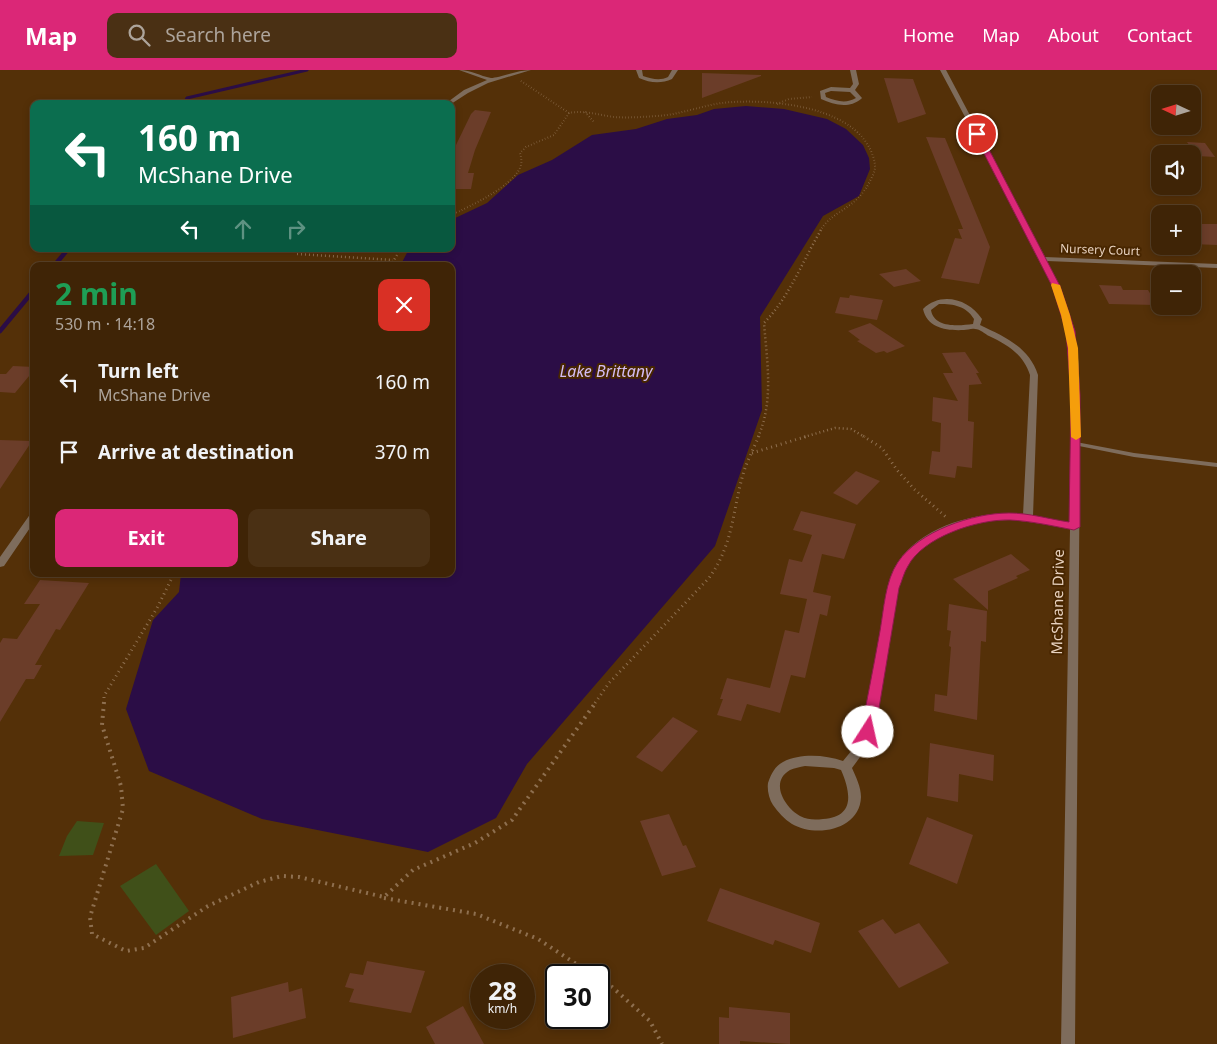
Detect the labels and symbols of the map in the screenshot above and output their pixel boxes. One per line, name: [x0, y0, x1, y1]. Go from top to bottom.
north arrow: [1151, 85, 1201, 135]
pin: [956, 113, 998, 155]
street label: Nursery Court: [1060, 240, 1141, 259]
water label: Lake Brittany: [559, 360, 654, 382]
street label: McShane Drive: [1046, 549, 1068, 655]
position arrow: [841, 705, 893, 757]
speed limit sign: 30: [545, 964, 610, 1029]

